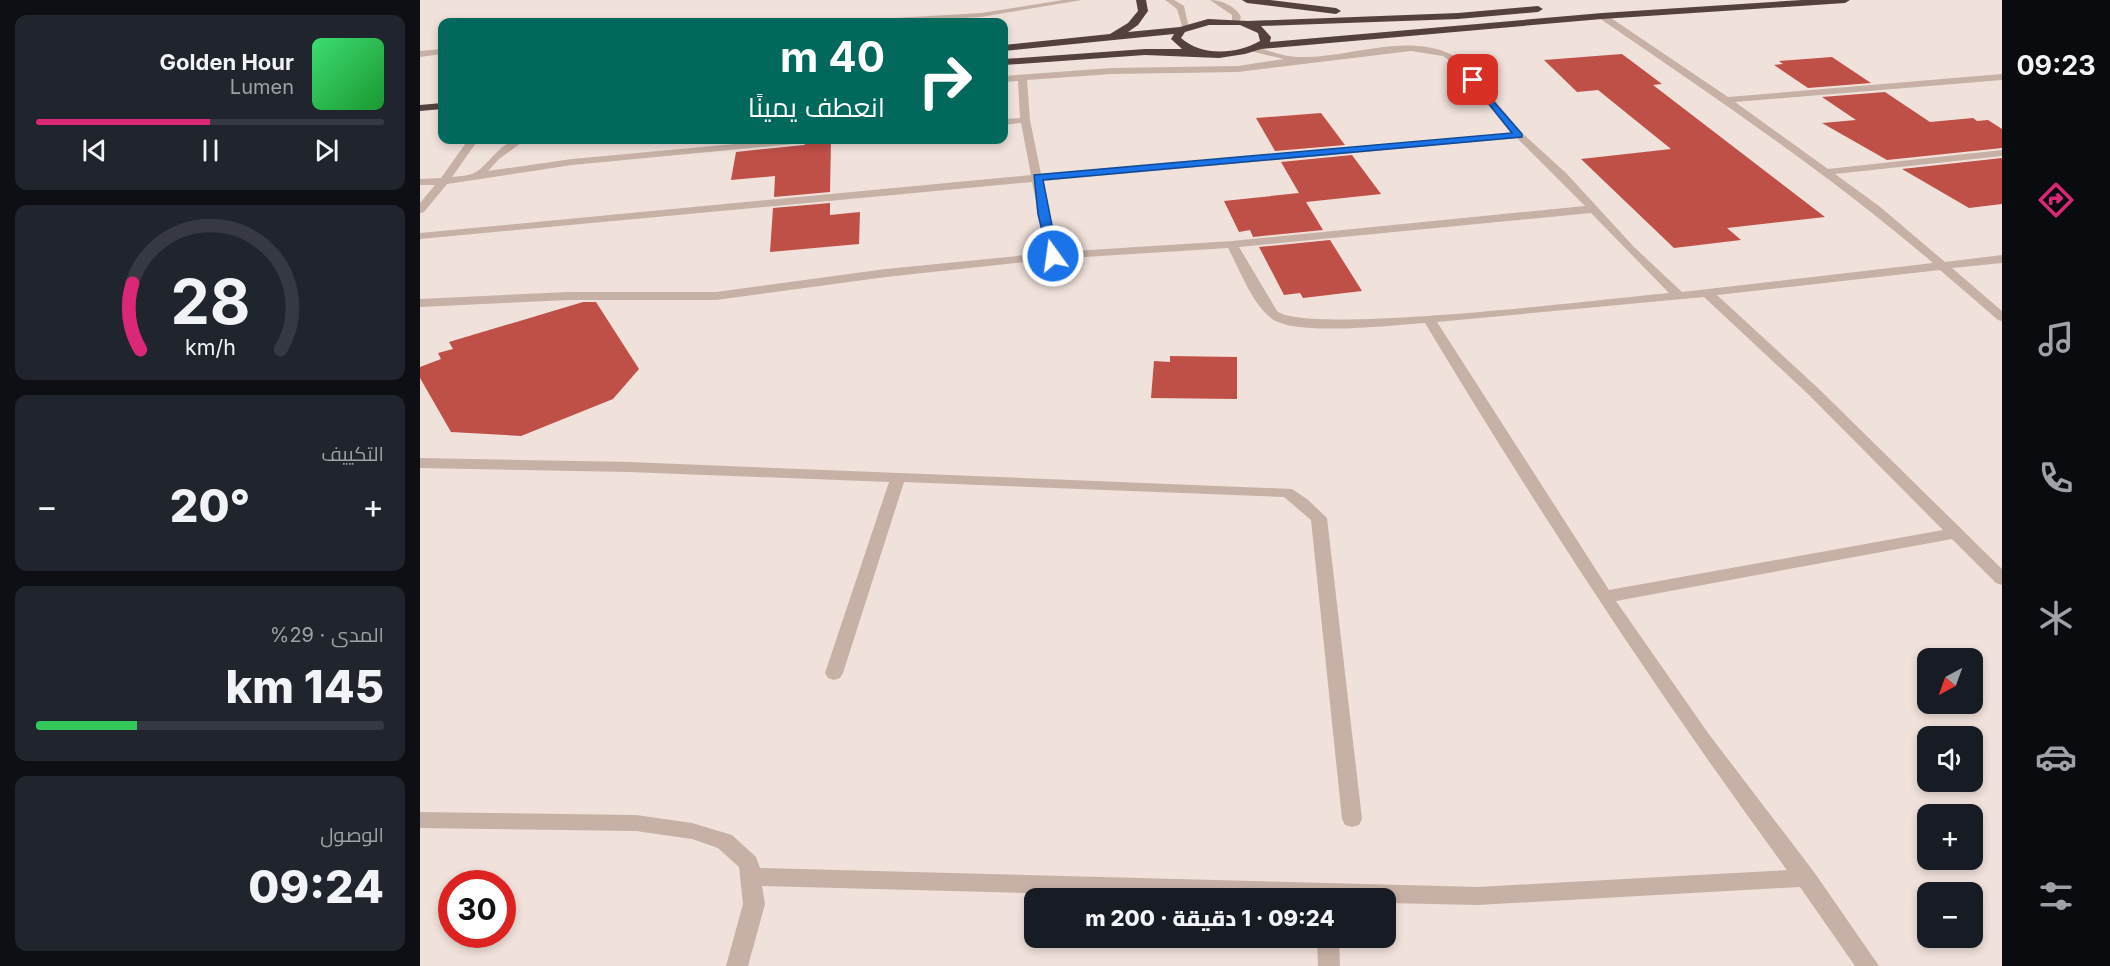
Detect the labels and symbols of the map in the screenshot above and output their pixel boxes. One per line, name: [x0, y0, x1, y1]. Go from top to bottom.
pin: [1447, 54, 1498, 105]
position arrow: [1021, 224, 1085, 288]
north arrow: [1917, 648, 1983, 714]
speed limit sign: 30: [438, 870, 516, 948]

